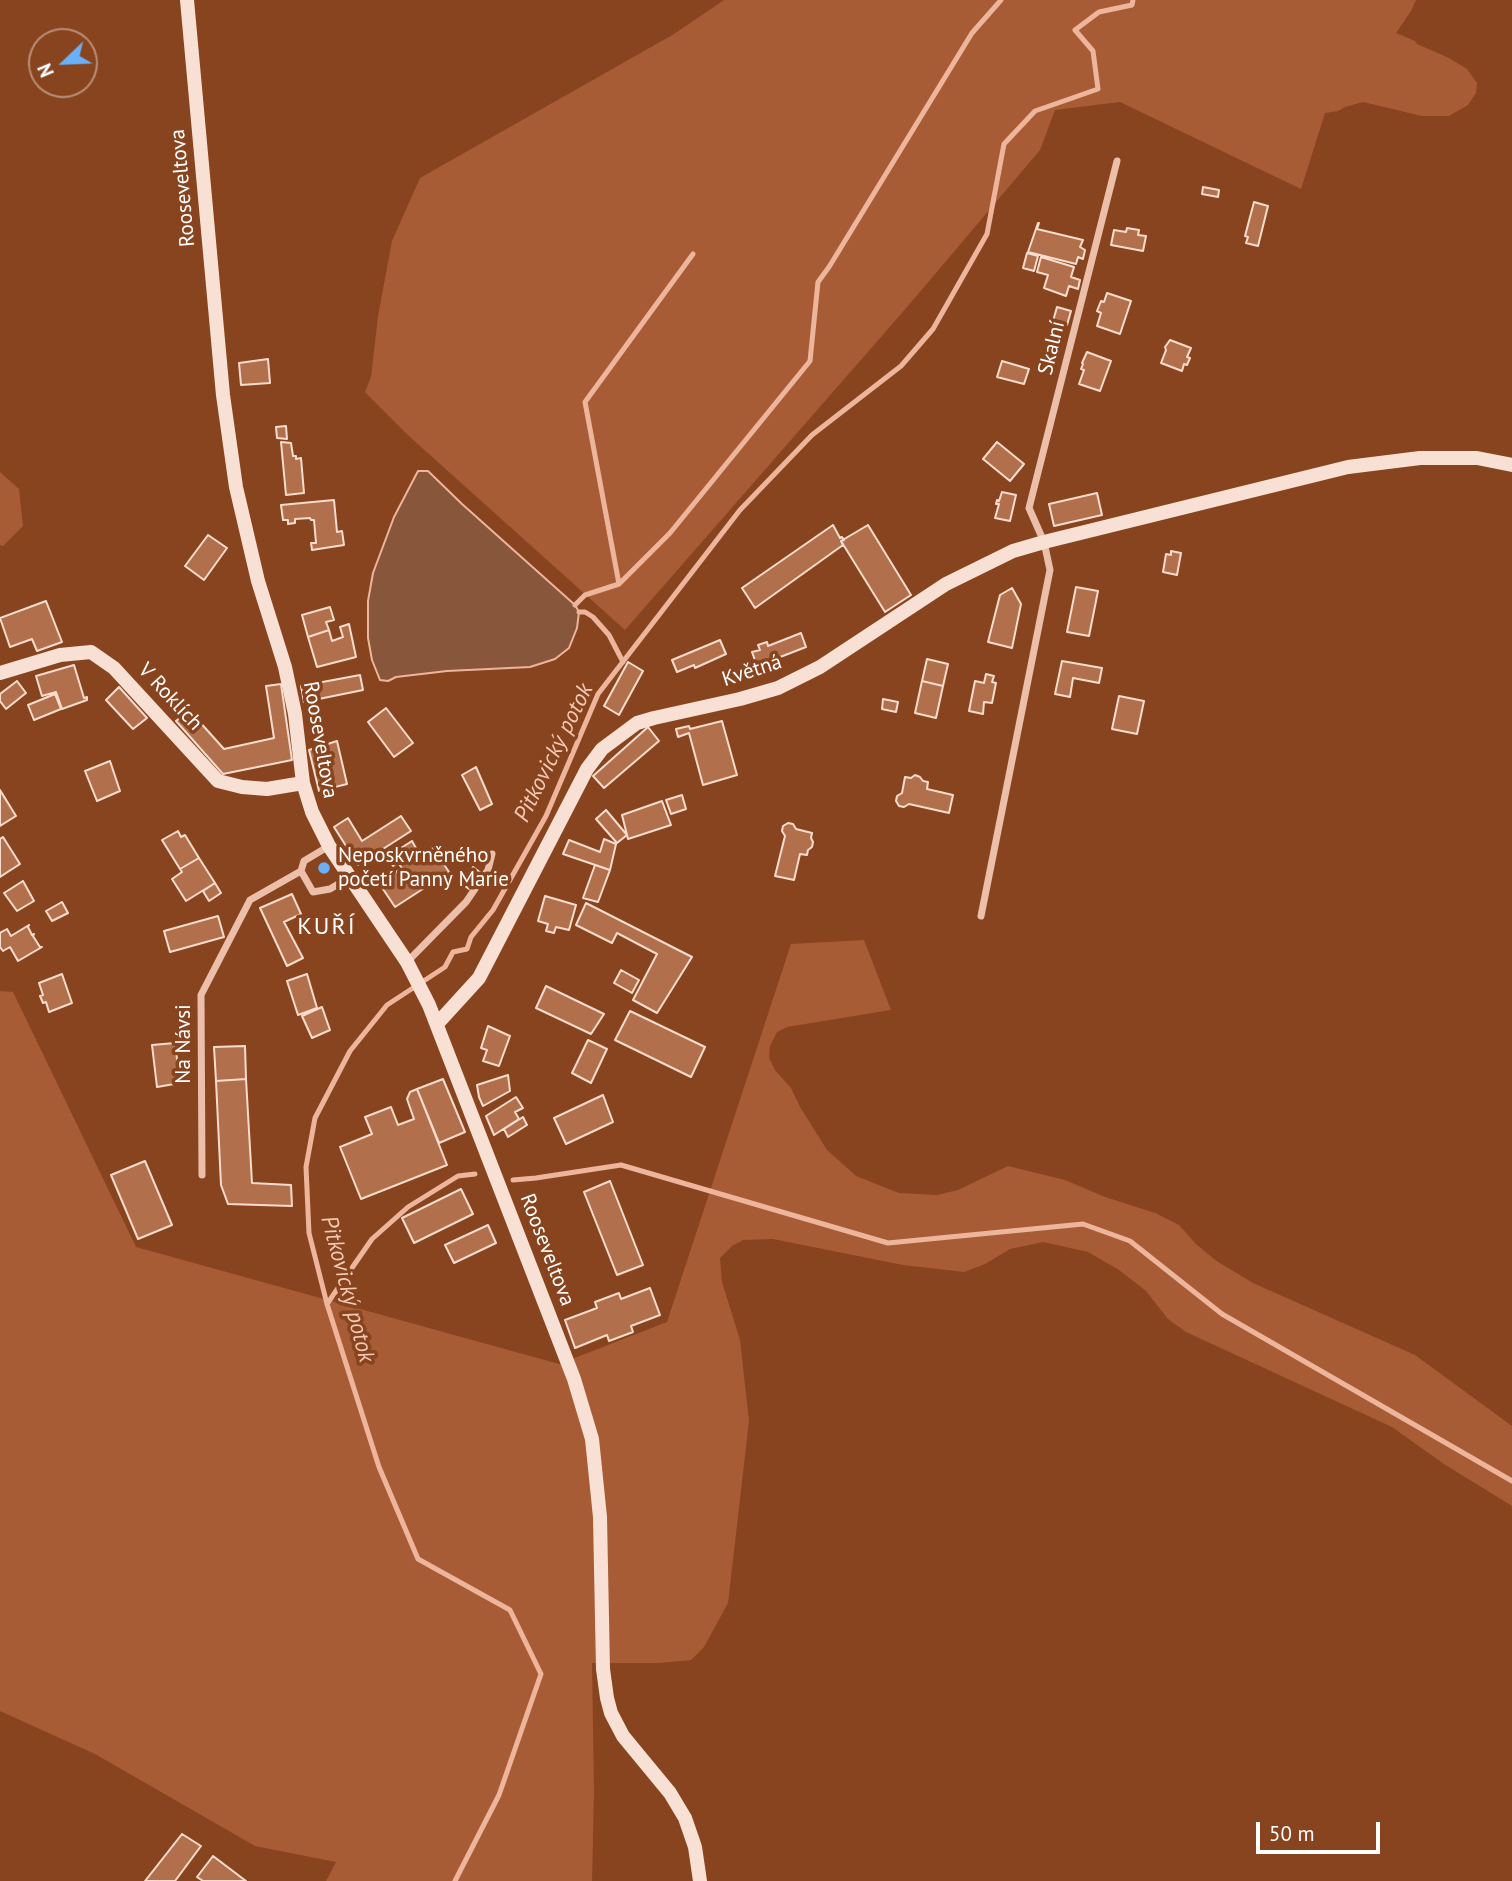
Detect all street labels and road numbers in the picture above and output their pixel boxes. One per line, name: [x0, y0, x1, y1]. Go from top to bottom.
street label: Rooseveltova: [165, 128, 201, 248]
street label: Skalní: [1033, 318, 1071, 378]
street label: Květná: [719, 650, 785, 692]
street label: V Roklích: [132, 658, 208, 736]
street label: Rooseveltova: [297, 680, 343, 800]
street label: Na Návsi: [171, 1004, 197, 1084]
street label: Rooseveltova: [514, 1190, 580, 1310]

